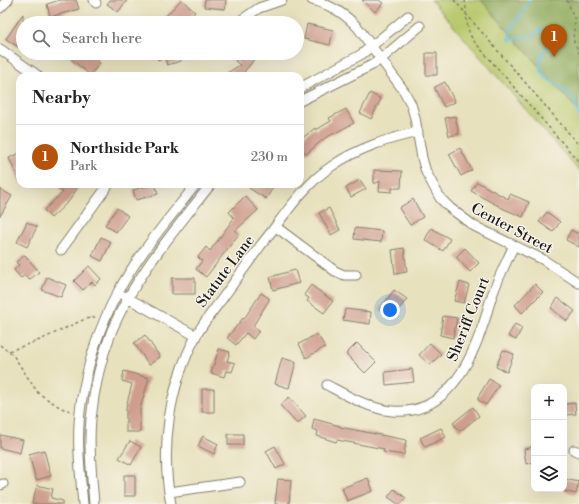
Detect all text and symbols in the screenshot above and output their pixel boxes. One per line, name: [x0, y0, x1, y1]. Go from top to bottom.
search box: [16, 16, 304, 60]
pin: 1: [541, 24, 567, 57]
icon: search: [30, 27, 52, 49]
text: Search here: [62, 29, 142, 48]
text: Nearby: [32, 87, 91, 109]
text: Northside Park: [70, 139, 179, 158]
text: 1: [42, 149, 48, 165]
text: 230 m: [251, 149, 288, 165]
text: Park: [70, 158, 97, 174]
street label: Center Street: [468, 199, 557, 258]
street label: Statute Lane: [192, 231, 259, 311]
street label: Sheriff Court: [443, 274, 494, 364]
your location: [380, 300, 400, 320]
map controls: [531, 384, 567, 492]
button: +: [531, 384, 567, 420]
button: −: [531, 420, 567, 456]
button: layers: [531, 456, 567, 492]

